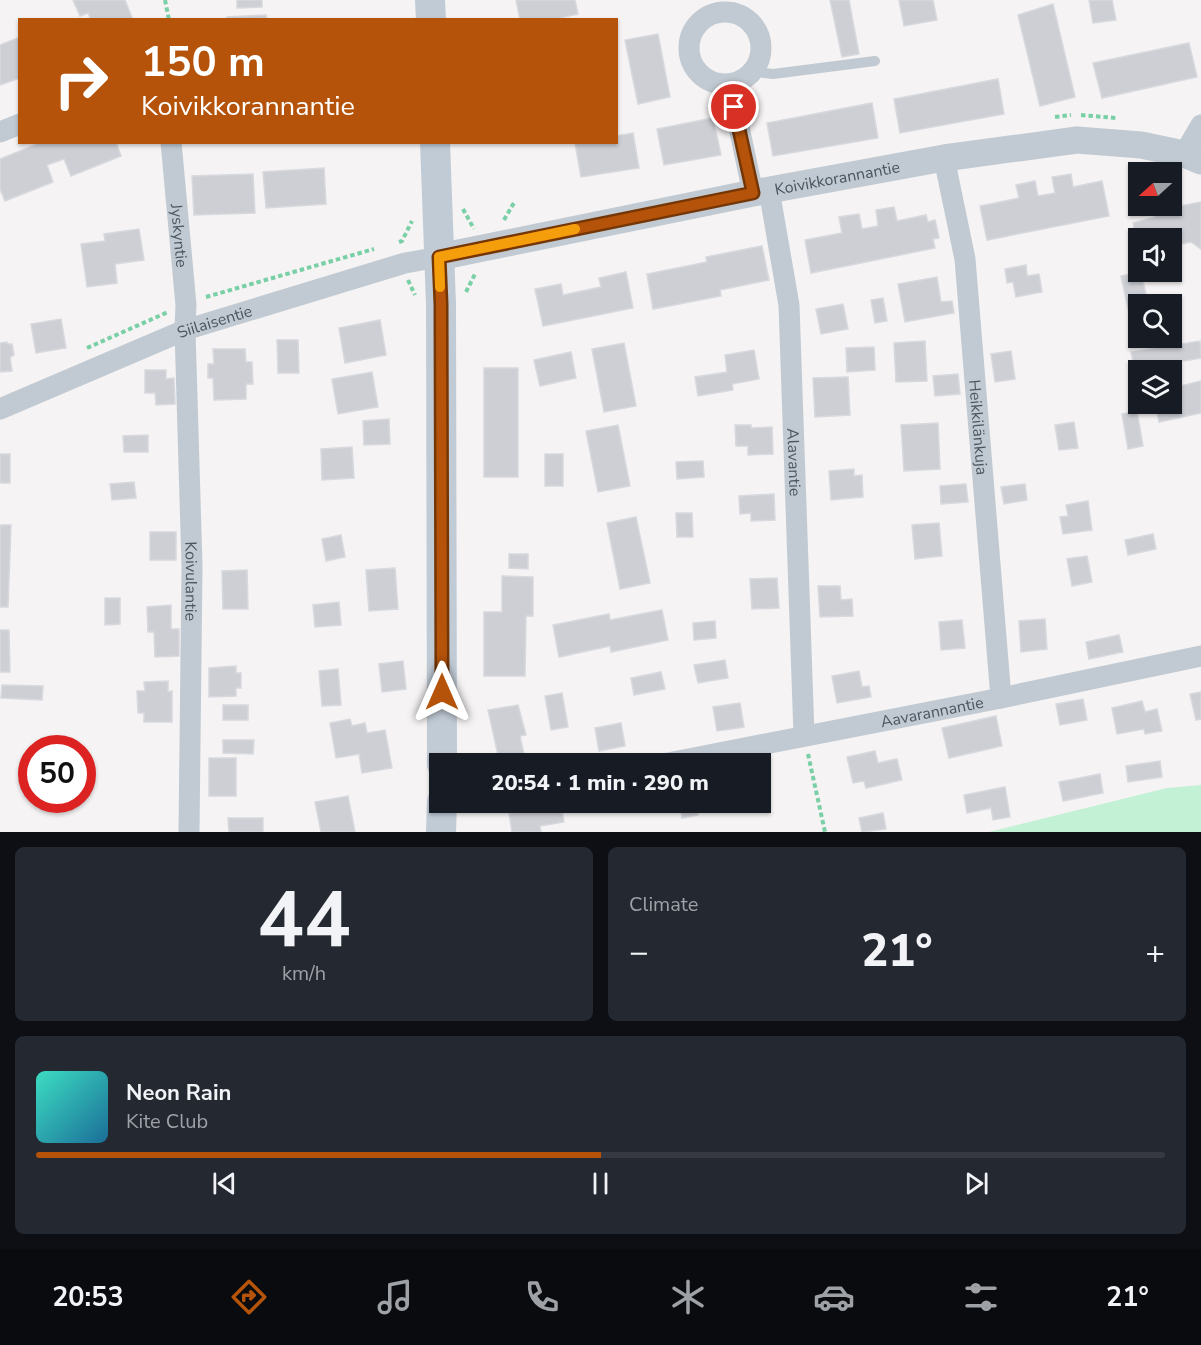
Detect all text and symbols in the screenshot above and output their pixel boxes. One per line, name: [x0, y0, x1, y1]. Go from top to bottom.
text: 150 m: [141, 34, 265, 91]
icon: right: [42, 42, 120, 120]
pin: [708, 81, 759, 132]
text: Koivikkorannantie: [141, 88, 355, 125]
icon: arrive: [717, 90, 750, 123]
street label: Koivikkorannantie: [773, 156, 902, 201]
north arrow: [1128, 162, 1182, 216]
map controls: [1128, 162, 1182, 414]
street label: Jyskyntie: [165, 202, 192, 269]
button: sound: [1128, 228, 1182, 282]
button: search: [1128, 294, 1182, 348]
street label: Siilaisentie: [174, 300, 255, 344]
button: layers: [1128, 360, 1182, 414]
street label: Heikkilänkuja: [963, 379, 993, 476]
street label: Alavantie: [781, 428, 806, 497]
street label: Koivulantie: [179, 541, 202, 621]
position arrow: [410, 660, 474, 724]
street label: Aavarannantie: [879, 692, 985, 733]
speed limit sign: 50: [18, 735, 96, 813]
text: 20:54 · 1 min · 290 m: [491, 768, 709, 798]
text: 44: [257, 867, 351, 974]
text: Climate: [629, 891, 698, 918]
text: 21°: [861, 921, 933, 982]
text: −: [629, 930, 649, 975]
text: +: [1145, 930, 1165, 975]
text: km/h: [282, 960, 326, 987]
text: Neon Rain: [126, 1078, 231, 1108]
text: Kite Club: [126, 1108, 208, 1135]
icon: previous: [208, 1167, 241, 1200]
icon: pause: [584, 1167, 617, 1200]
icon: next: [960, 1167, 993, 1200]
icon: directions: [228, 1276, 270, 1318]
icon: music: [374, 1276, 416, 1318]
icon: phone: [521, 1276, 563, 1318]
icon: climate: [667, 1276, 709, 1318]
icon: car: [813, 1276, 855, 1318]
icon: filters: [960, 1276, 1002, 1318]
text: 20:53: [52, 1279, 124, 1316]
text: 21°: [1106, 1279, 1149, 1316]

